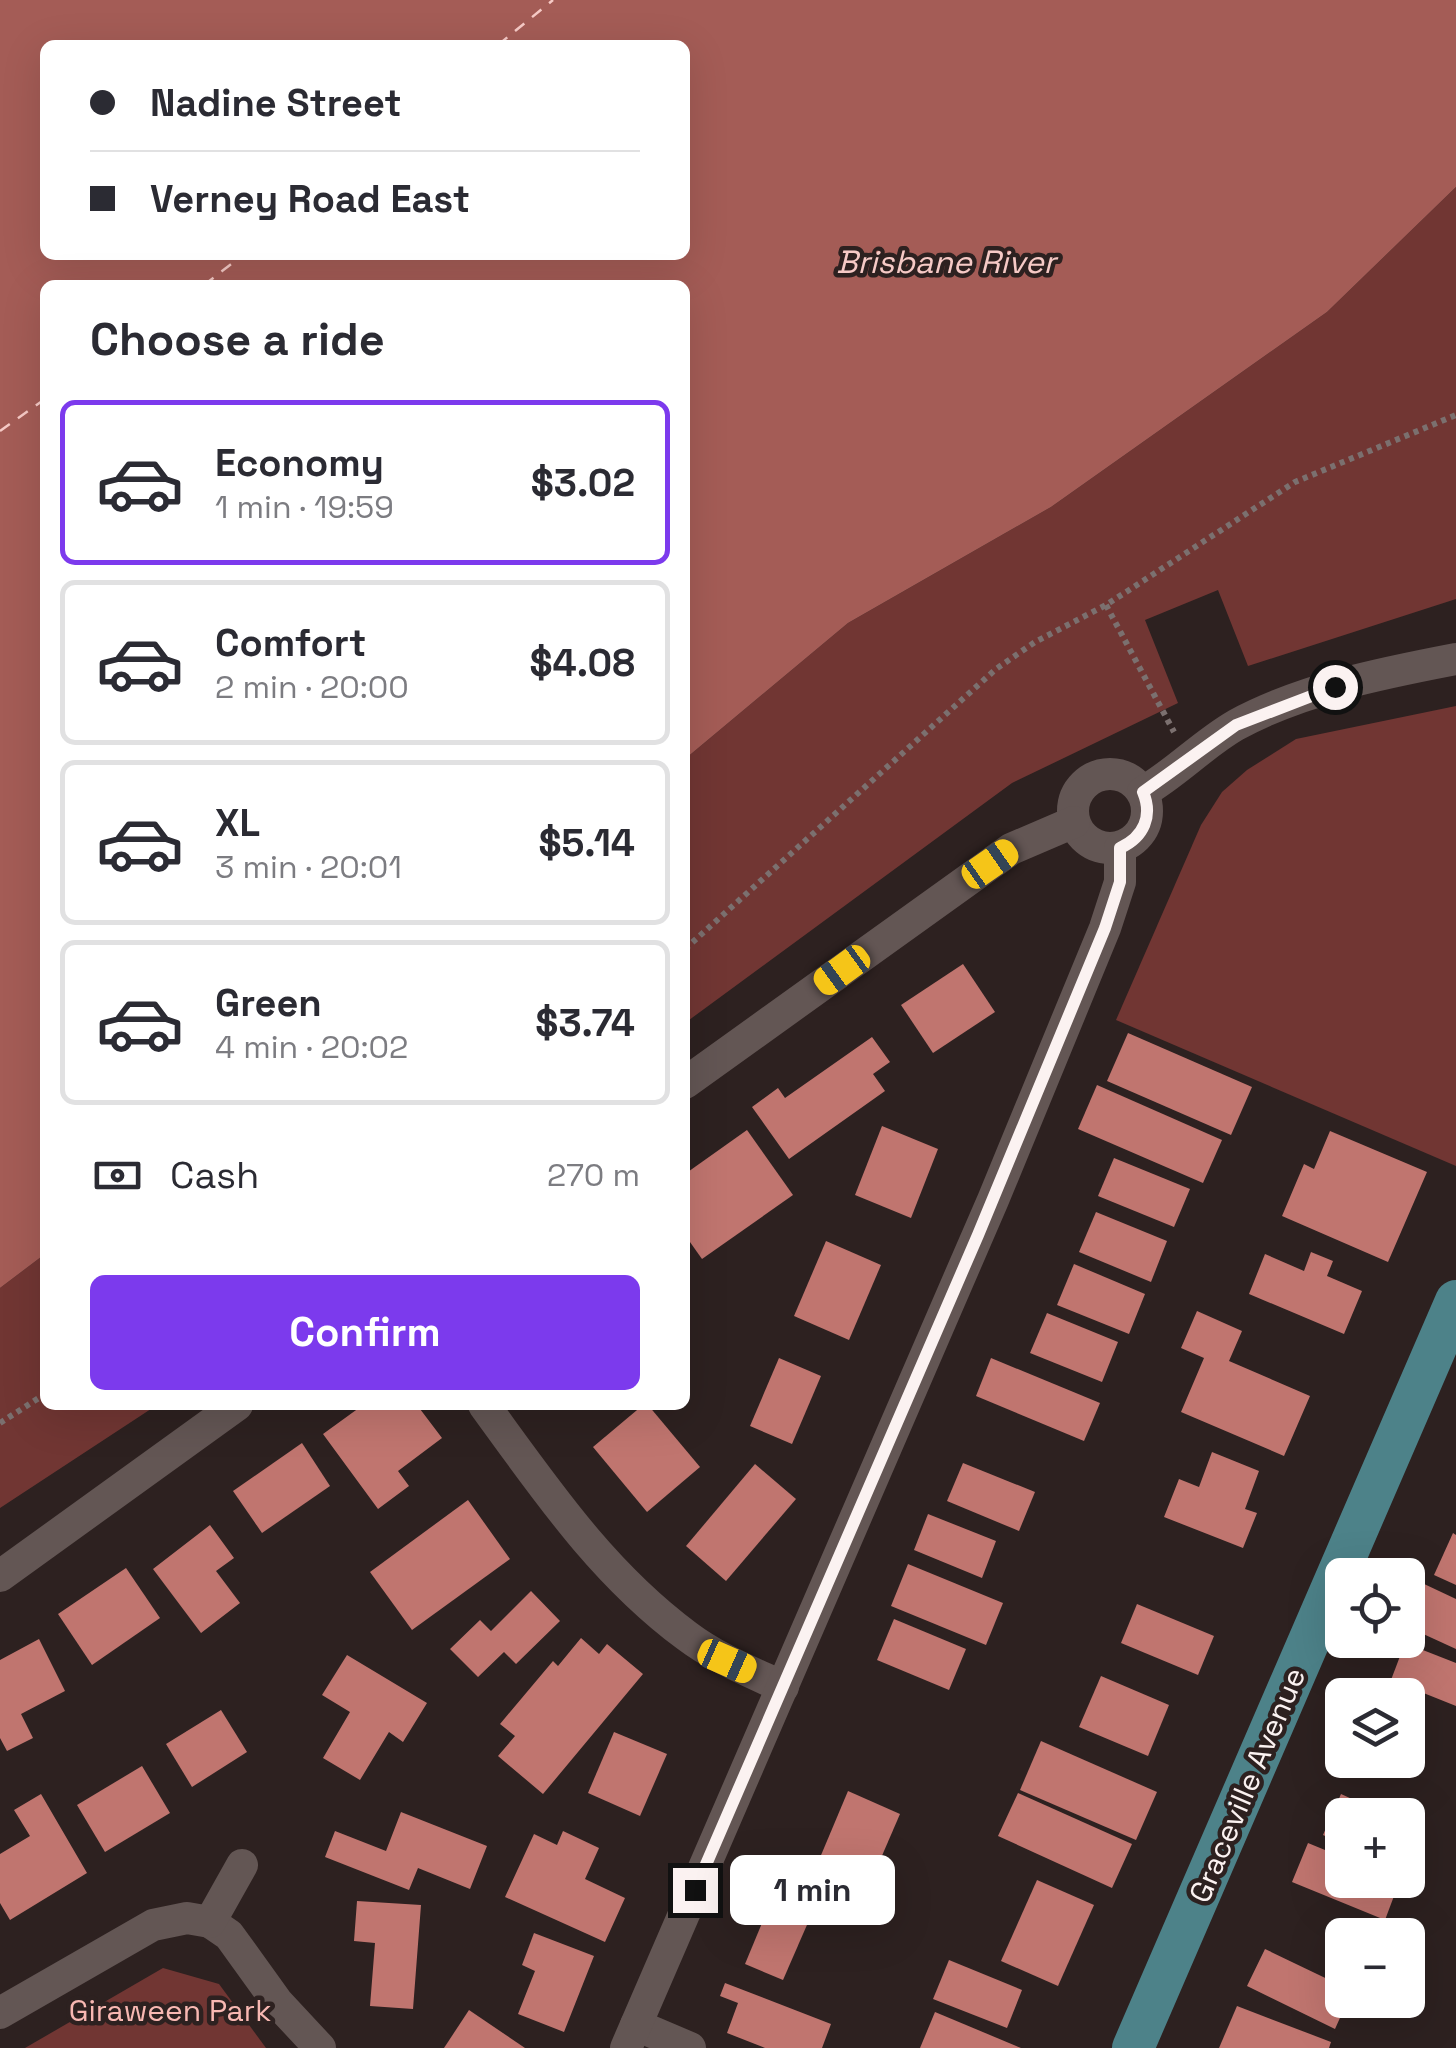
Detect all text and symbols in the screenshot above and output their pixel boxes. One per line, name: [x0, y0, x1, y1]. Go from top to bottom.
text: Nadine Street: [150, 79, 402, 127]
text: Verney Road East: [150, 175, 470, 223]
water label: Brisbane River: [836, 242, 1059, 282]
text: Choose a ride: [90, 311, 385, 368]
icon: car: [95, 438, 185, 528]
text: Economy: [215, 439, 384, 487]
text: $3.02: [531, 459, 635, 507]
text: 1 min · 19:59: [215, 487, 394, 527]
icon: car: [95, 618, 185, 708]
text: Comfort: [215, 619, 366, 667]
text: $4.08: [530, 639, 635, 687]
route start: [1313, 665, 1358, 710]
text: 2 min · 20:00: [215, 667, 409, 707]
icon: car: [95, 798, 185, 888]
text: XL: [215, 799, 260, 847]
text: $5.14: [538, 819, 635, 867]
car: [957, 835, 1023, 893]
text: 3 min · 20:01: [215, 847, 402, 887]
car: [809, 940, 875, 1000]
icon: car: [95, 978, 185, 1068]
text: Green: [215, 979, 322, 1027]
text: $3.74: [535, 999, 635, 1047]
text: 4 min · 20:02: [215, 1027, 408, 1067]
icon: cash: [90, 1148, 145, 1203]
text: Cash: [170, 1151, 259, 1199]
text: 270 m: [547, 1155, 640, 1195]
button: Confirm: [90, 1275, 640, 1390]
map controls: [1325, 1558, 1425, 2018]
button: locate: [1325, 1558, 1425, 1658]
car: [693, 1635, 761, 1687]
street label: Graceville Avenue: [1180, 1661, 1314, 1909]
button: layers: [1325, 1678, 1425, 1778]
button: +: [1325, 1798, 1425, 1898]
callout: 1 min: [730, 1855, 895, 1925]
route end: [673, 1868, 718, 1913]
text: 1 min: [773, 1870, 852, 1910]
button: −: [1325, 1918, 1425, 2018]
park label: Giraween Park: [69, 1991, 271, 2030]

